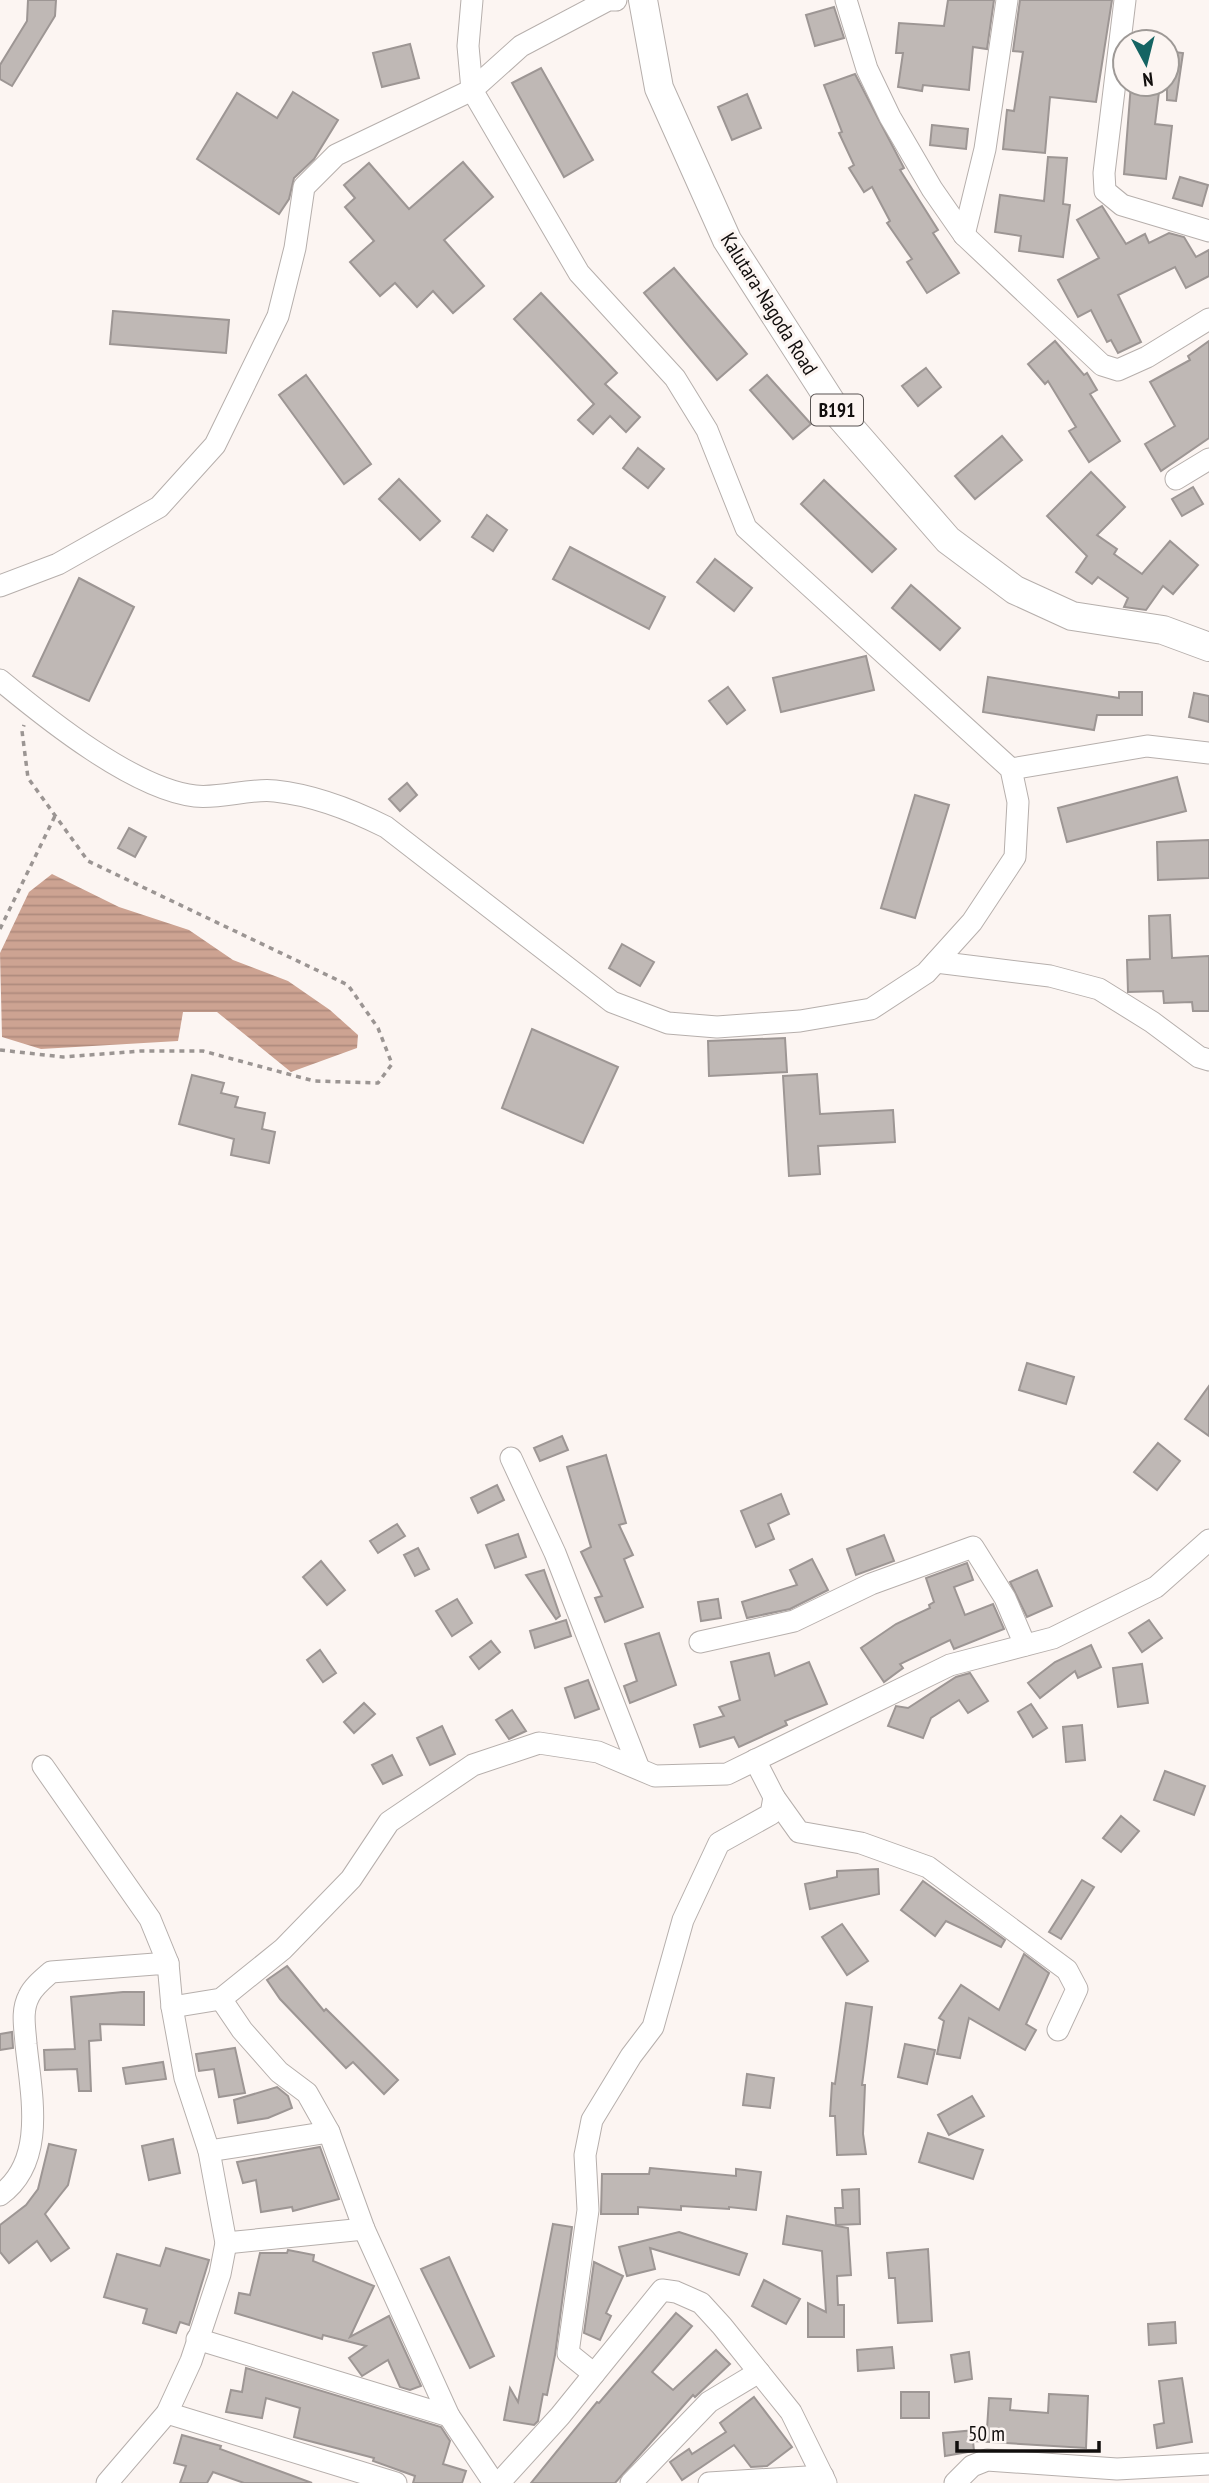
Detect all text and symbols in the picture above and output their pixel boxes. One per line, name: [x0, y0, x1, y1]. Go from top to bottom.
north arrow: [1111, 28, 1181, 98]
text: N: [1142, 67, 1155, 92]
street label: Kalutara-Nagoda Road: [715, 228, 824, 380]
road number: B191: [811, 394, 863, 426]
scale bar: [957, 2410, 1099, 2454]
text: 50 m: [968, 2420, 1005, 2447]

